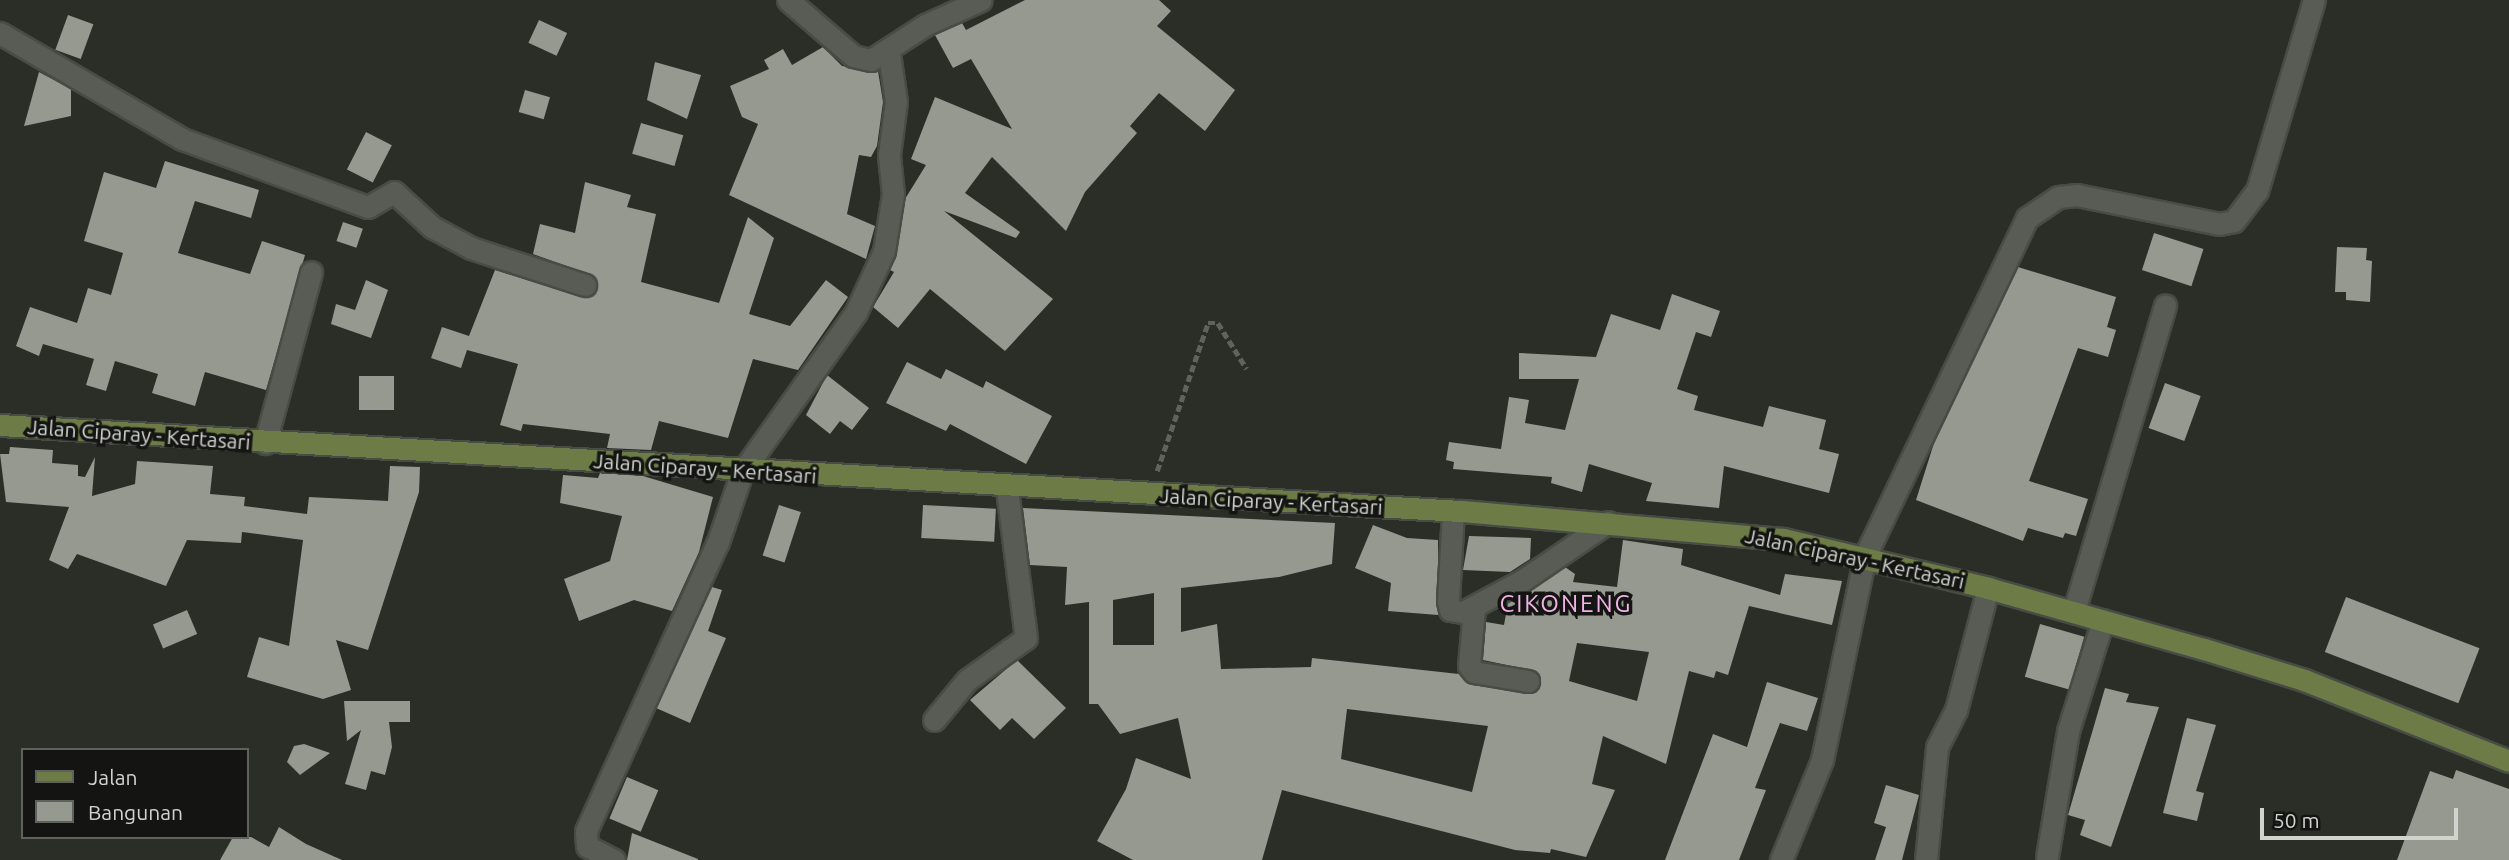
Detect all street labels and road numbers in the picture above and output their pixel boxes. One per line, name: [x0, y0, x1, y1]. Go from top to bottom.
street label: Jalan Ciparay - Kertasari: [26, 414, 252, 454]
street label: Jalan Ciparay - Kertasari: [592, 448, 818, 488]
street label: Jalan Ciparay - Kertasari: [1159, 483, 1383, 519]
street label: Jalan Ciparay - Kertasari: [1743, 522, 1967, 594]

